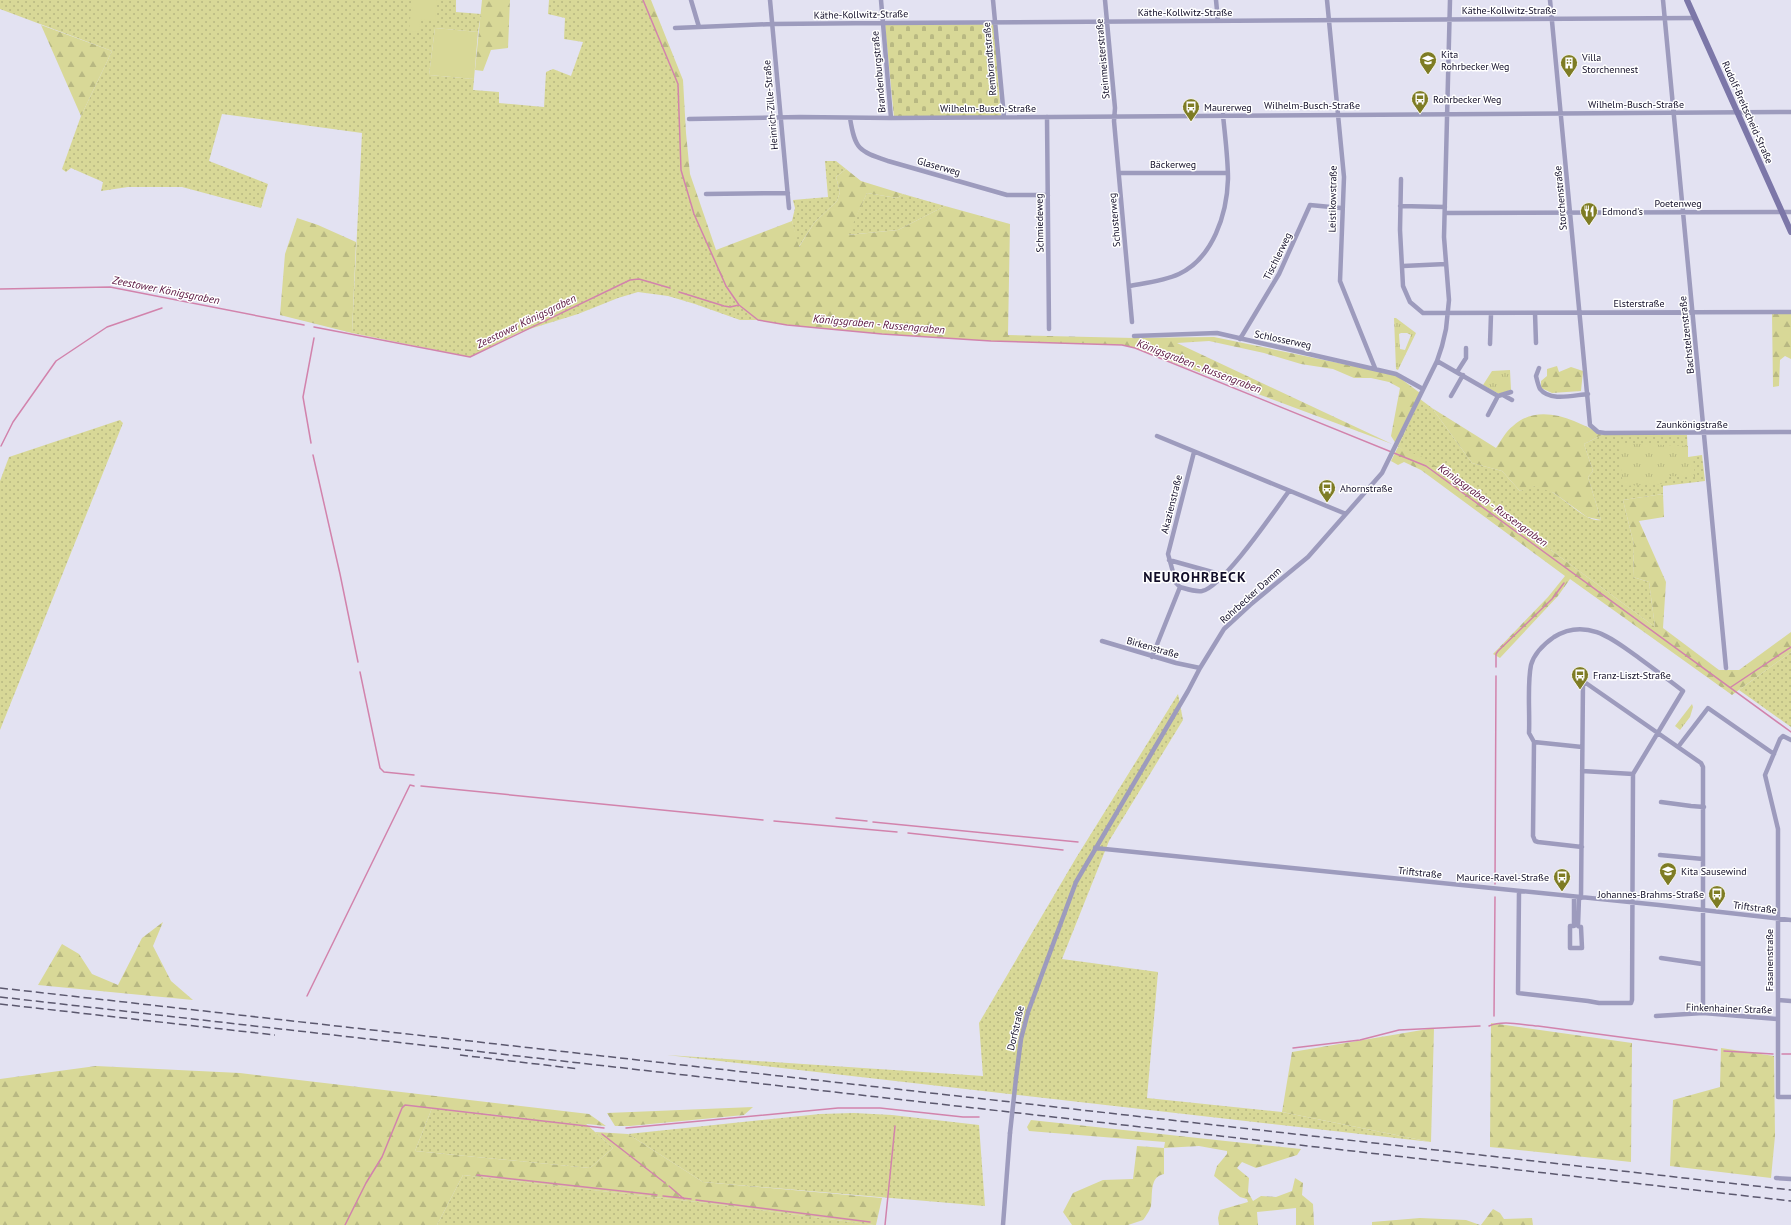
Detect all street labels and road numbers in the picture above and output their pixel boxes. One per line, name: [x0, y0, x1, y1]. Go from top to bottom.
street label: Käthe-Kollwitz-Straße: [1462, 4, 1556, 17]
street label: Käthe-Kollwitz-Straße: [1138, 6, 1232, 19]
street label: Käthe-Kollwitz-Straße: [814, 7, 908, 22]
street label: Steinmeisterstraße: [1093, 18, 1112, 100]
street label: Rembrandtstraße: [980, 22, 999, 96]
street label: Brandenburgstraße: [868, 30, 889, 113]
street label: Heinrich-Zille-Straße: [760, 59, 781, 150]
street label: Rudolf-Breitscheid-Straße: [1719, 59, 1776, 166]
street label: Wilhelm-Busch-Straße: [1588, 98, 1684, 111]
street label: Wilhelm-Busch-Straße: [1264, 99, 1360, 112]
street label: Wilhelm-Busch-Straße: [940, 102, 1036, 115]
street label: Glaserweg: [916, 154, 962, 179]
street label: Bäckerweg: [1150, 158, 1196, 171]
street label: Leistikowstraße: [1325, 165, 1340, 233]
street label: Storchenstraße: [1551, 165, 1570, 231]
street label: Schusterweg: [1106, 192, 1123, 248]
street label: Schmiedeweg: [1032, 193, 1047, 253]
street label: Poetenweg: [1654, 197, 1702, 210]
street label: Tischlerweg: [1260, 230, 1295, 282]
street label: Bachstelzenstraße: [1676, 295, 1697, 374]
street label: Elsterstraße: [1613, 297, 1665, 310]
street label: Schlosserweg: [1253, 327, 1313, 352]
street label: Zaunkönigstraße: [1656, 418, 1728, 431]
street label: Akazienstraße: [1158, 473, 1185, 535]
street label: Rohrbecker Damm: [1217, 564, 1284, 626]
street label: Birkenstraße: [1125, 634, 1181, 661]
street label: Triftstraße: [1397, 864, 1442, 881]
street label: Triftstraße: [1732, 898, 1778, 917]
street label: Fasanenstraße: [1763, 929, 1776, 991]
street label: Finkenhainer Straße: [1686, 1000, 1772, 1017]
street label: Dorfstraße: [1004, 1005, 1027, 1052]

